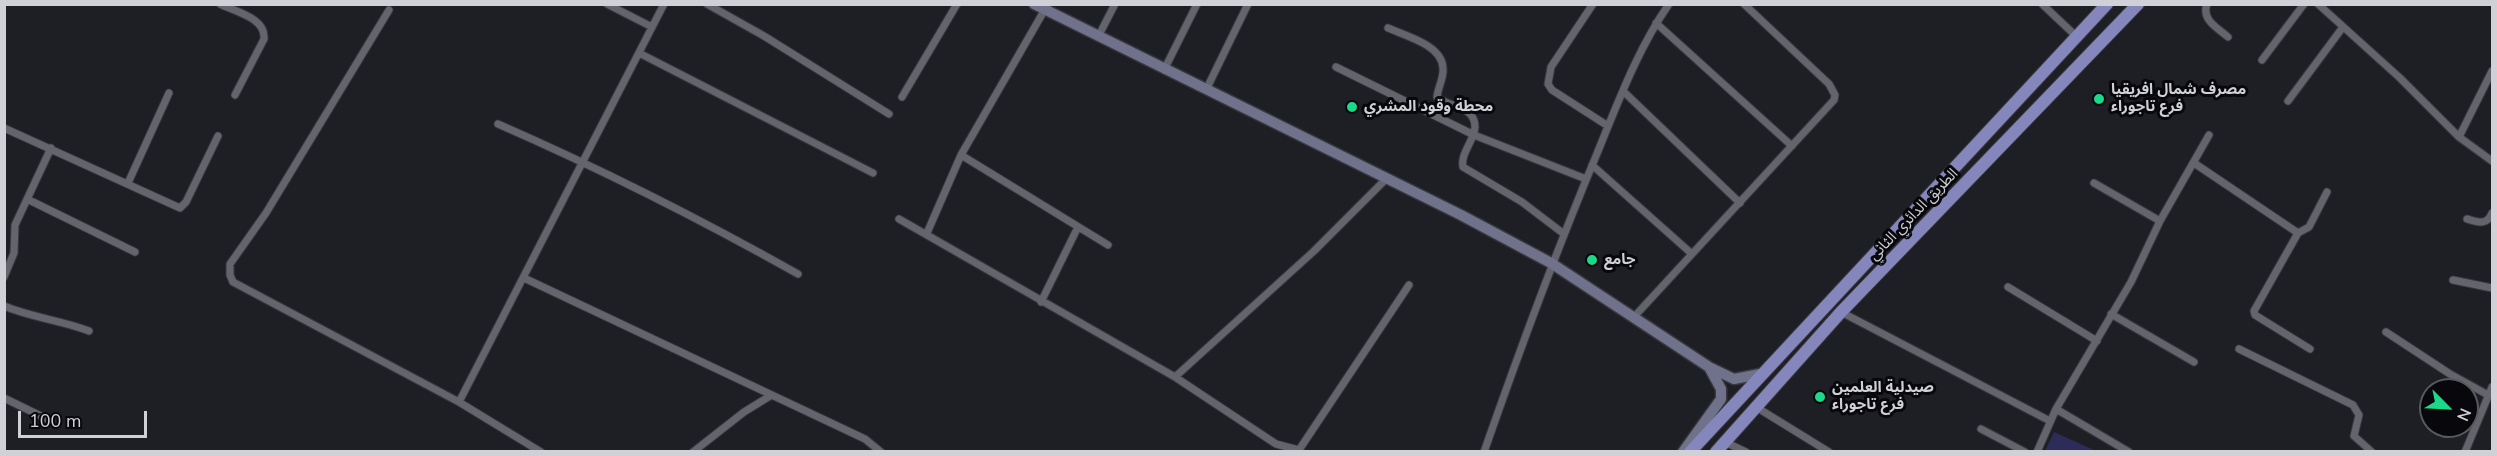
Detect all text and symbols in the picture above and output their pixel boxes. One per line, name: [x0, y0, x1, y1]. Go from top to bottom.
place label: مصرف شمال افريقيا فرع تاجوراء: [2111, 81, 2246, 116]
marker: مصرف شمال افريقيا فرع تاجوراء: [2092, 92, 2106, 106]
place label: محطة وقود المشري: [1364, 98, 1493, 116]
marker: محطة وقود المشري: [1345, 100, 1359, 114]
street label: الطريق الدائري الثاني: [1866, 165, 1962, 265]
place label: جامع: [1604, 251, 1635, 269]
marker: جامع: [1585, 253, 1599, 267]
north arrow: [2419, 378, 2479, 438]
place label: صيدلية العلمين فرع تاجوراء: [1832, 379, 1934, 414]
marker: صيدلية العلمين فرع تاجوراء: [1813, 390, 1827, 404]
scale bar: [21, 399, 150, 437]
text: N: [2451, 405, 2476, 424]
text: 100 m: [29, 409, 81, 433]

